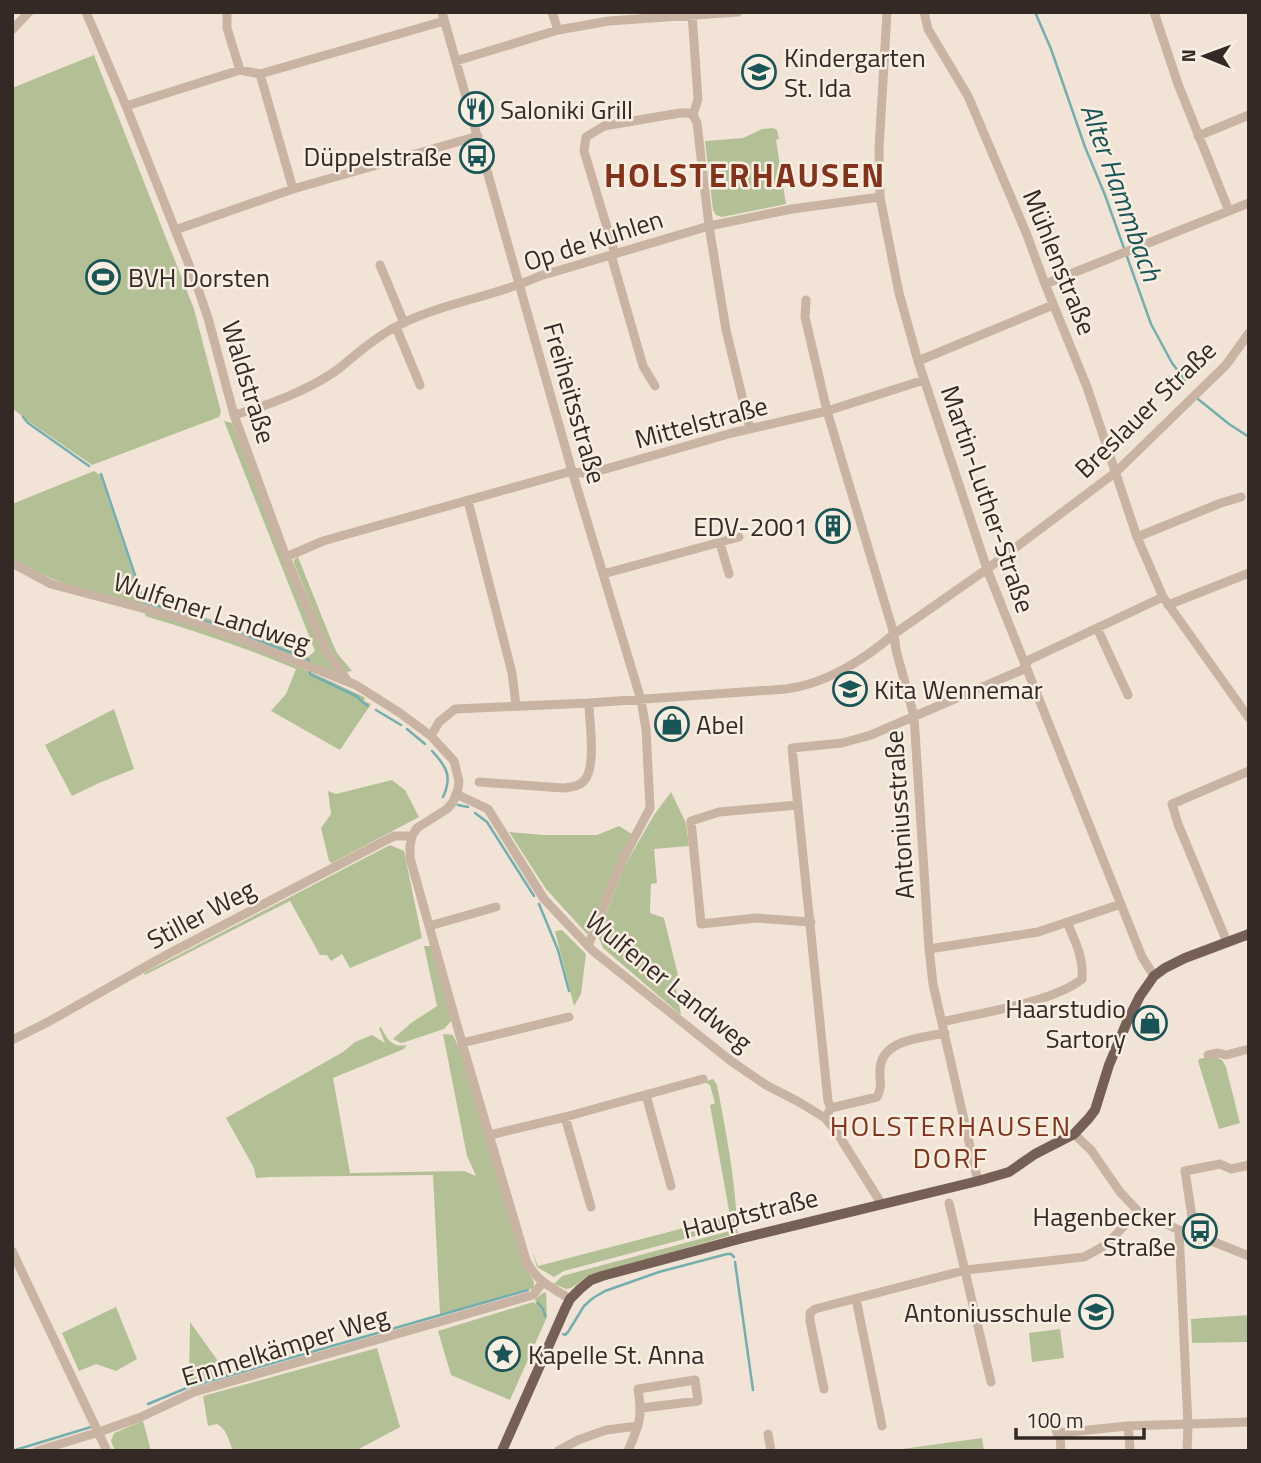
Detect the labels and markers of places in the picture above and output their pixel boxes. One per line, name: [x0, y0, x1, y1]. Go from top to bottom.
place label: Kindergarten St. Ida: [784, 38, 926, 107]
school or university icon: Kindergarten St. Ida: [740, 53, 778, 91]
restaurant icon: Saloniki Grill: [457, 90, 495, 128]
place label: Saloniki Grill: [500, 90, 633, 129]
place label: Düppelstraße: [304, 137, 452, 176]
bus stop icon: Düppelstraße: [458, 137, 496, 175]
sports icon: BVH Dorsten: [84, 258, 122, 296]
place label: BVH Dorsten: [128, 258, 270, 297]
place label: EDV-2001: [693, 507, 808, 546]
building icon: EDV-2001: [814, 507, 852, 545]
school or university icon: Kita Wennemar: [831, 670, 869, 708]
place label: Kita Wennemar: [874, 670, 1043, 709]
shop icon: Abel: [653, 705, 691, 743]
place label: Abel: [696, 705, 744, 744]
place label: Haarstudio Sartory: [1005, 989, 1126, 1058]
shop icon: Haarstudio Sartory: [1131, 1004, 1169, 1042]
place label: Hagenbecker Straße: [1033, 1197, 1176, 1266]
bus stop icon: Hagenbecker Straße: [1181, 1212, 1219, 1250]
place label: Antoniusschule: [904, 1293, 1072, 1332]
school or university icon: Antoniusschule: [1077, 1293, 1115, 1331]
place icon: Kapelle St. Anna: [484, 1335, 522, 1373]
place label: Kapelle St. Anna: [528, 1335, 704, 1374]

